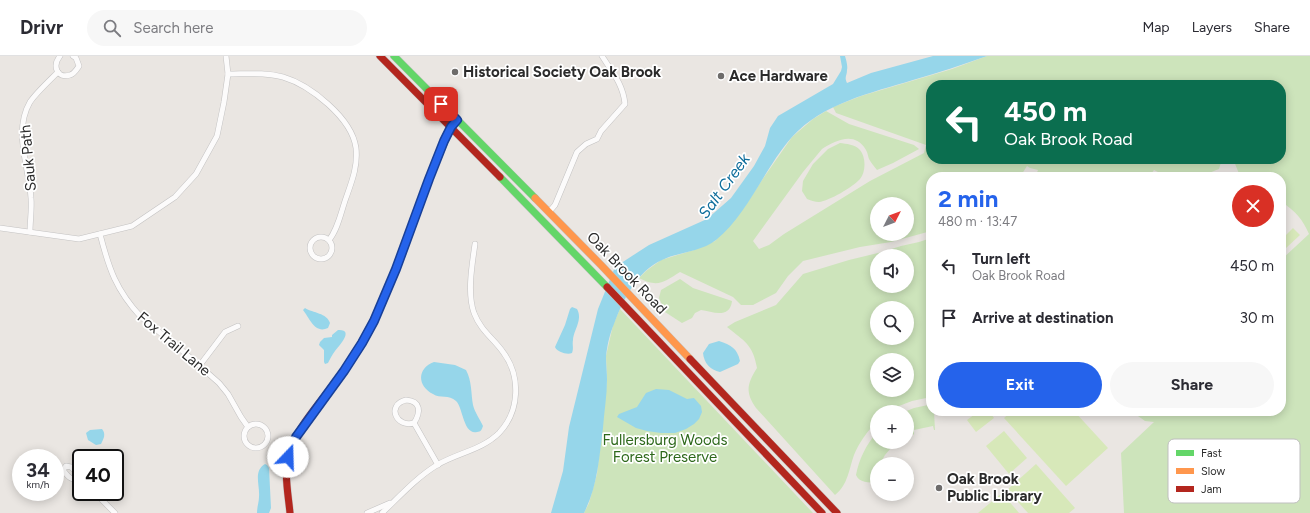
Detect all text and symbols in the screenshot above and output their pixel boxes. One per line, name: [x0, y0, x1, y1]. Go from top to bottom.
search box: [87, 10, 367, 46]
text: Drivr: [20, 16, 63, 39]
icon: search: [101, 17, 123, 39]
text: Search here: [133, 19, 213, 37]
text: Map: [1142, 19, 1170, 36]
text: Layers: [1192, 19, 1232, 36]
text: Share: [1254, 19, 1290, 36]
place label: Historical Society Oak Brook: [463, 63, 661, 81]
marker: Historical Society Oak Brook: [450, 67, 460, 77]
place label: Ace Hardware: [729, 67, 828, 85]
marker: Ace Hardware: [716, 71, 726, 81]
pin: [424, 87, 458, 121]
icon: arrive: [430, 93, 452, 115]
text: 450 m: [1004, 94, 1087, 128]
icon: left: [938, 96, 990, 148]
street label: Sauk Path: [16, 124, 40, 192]
text: Oak Brook Road: [1004, 128, 1133, 150]
water label: Salt Creek: [694, 149, 755, 222]
text: 2 min: [938, 184, 998, 213]
button: close: [1232, 185, 1274, 227]
north arrow: [870, 197, 914, 241]
map controls: [870, 197, 914, 501]
text: 480 m · 13:47: [938, 214, 1017, 229]
street label: Oak Brook Road: [583, 228, 671, 318]
button: sound: [870, 249, 914, 293]
text: Turn left: [972, 250, 1030, 268]
icon: left: [938, 255, 960, 277]
text: 450 m: [1230, 257, 1274, 275]
text: Oak Brook Road: [972, 268, 1065, 283]
button: search: [870, 301, 914, 345]
icon: arrive: [938, 307, 960, 329]
street label: Fox Trail Lane: [134, 308, 214, 380]
text: Arrive at destination: [972, 309, 1113, 327]
text: 30 m: [1240, 309, 1274, 327]
button: layers: [870, 353, 914, 397]
button: Exit: [938, 362, 1102, 408]
button: Share: [1110, 362, 1274, 408]
button: +: [870, 405, 914, 449]
park label: Fullersburg Woods Forest Preserve: [603, 431, 727, 466]
position arrow: [267, 436, 309, 478]
legend: [1168, 439, 1300, 503]
text: Fast: [1201, 447, 1222, 460]
speed limit sign: 40: [72, 449, 124, 501]
button: −: [870, 457, 914, 501]
text: 34: [26, 458, 50, 482]
text: Slow: [1201, 465, 1225, 478]
place label: Oak Brook Public Library: [947, 470, 1042, 505]
text: km/h: [27, 478, 49, 491]
marker: Oak Brook Public Library: [934, 483, 944, 493]
text: Jam: [1201, 483, 1222, 496]

